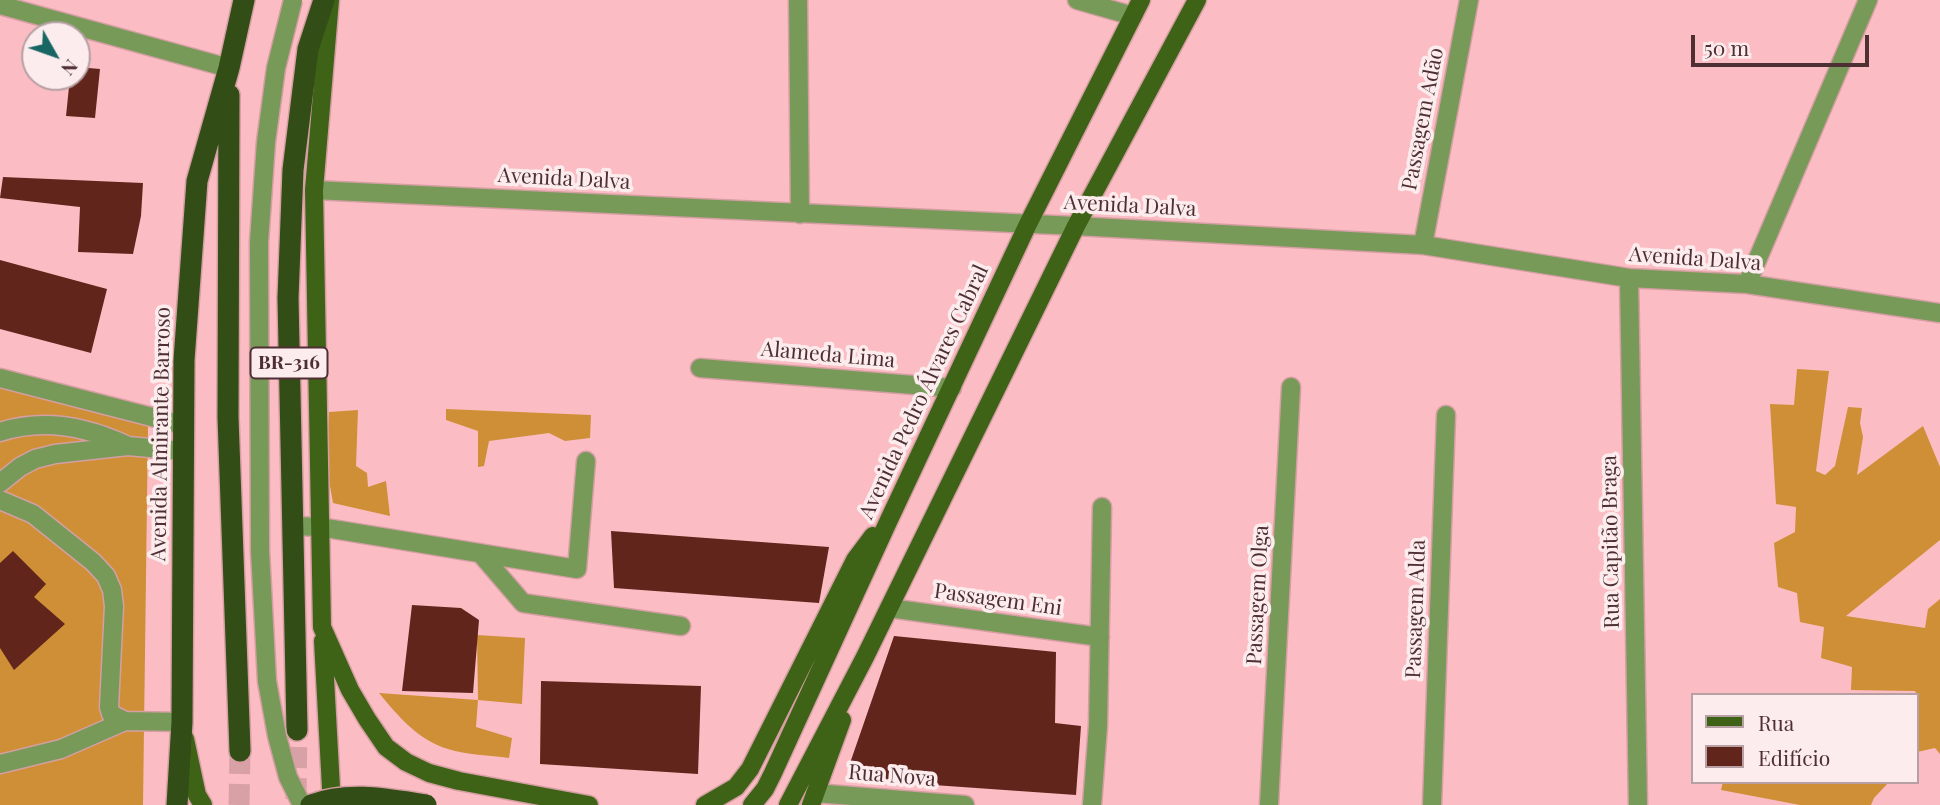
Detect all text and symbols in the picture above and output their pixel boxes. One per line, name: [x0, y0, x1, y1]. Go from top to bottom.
north arrow: [21, 21, 91, 91]
scale bar: [1695, 21, 1874, 65]
text: 50 m: [1704, 33, 1749, 61]
street label: Passagem Adão: [1397, 46, 1449, 192]
text: N: [56, 55, 85, 82]
street label: Avenida Dalva: [497, 163, 631, 195]
street label: Avenida Dalva: [1063, 190, 1197, 222]
street label: Avenida Dalva: [1628, 242, 1762, 276]
street label: Avenida Pedro Álvares Cabral: [854, 261, 994, 523]
street label: Avenida Almirante Barroso: [146, 307, 176, 561]
street label: Alameda Lima: [760, 337, 896, 373]
road number: BR-316: [250, 348, 328, 378]
street label: Rua Capitão Braga: [1597, 455, 1625, 629]
street label: Passagem Olga: [1242, 524, 1274, 666]
street label: Passagem Alda: [1401, 539, 1431, 679]
street label: Passagem Eni: [933, 579, 1063, 621]
legend: [1692, 693, 1919, 784]
text: Rua: [1758, 708, 1794, 736]
text: Edifício: [1758, 743, 1830, 771]
street label: Rua Nova: [847, 760, 937, 792]

